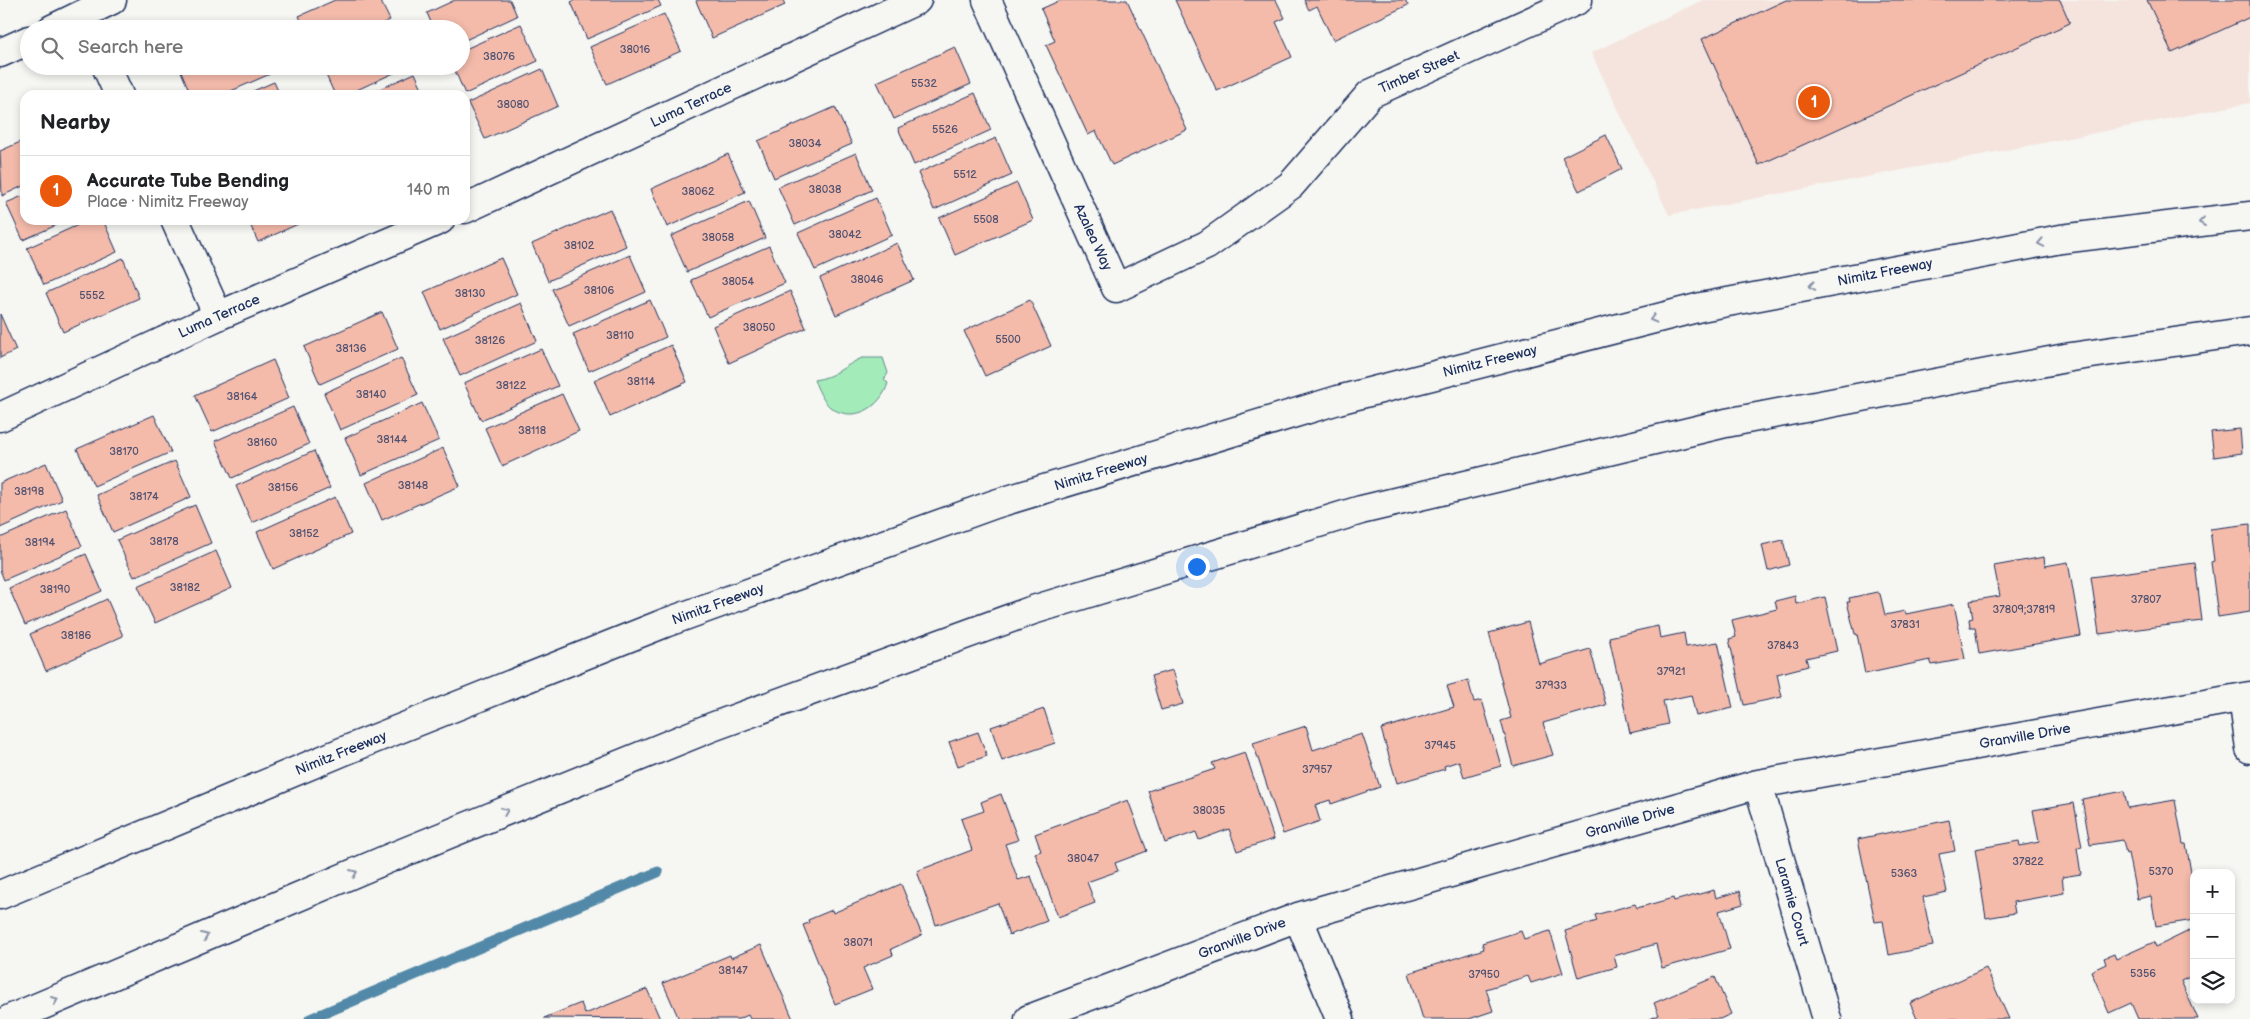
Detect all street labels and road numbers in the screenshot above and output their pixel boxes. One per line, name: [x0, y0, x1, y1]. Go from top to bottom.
street label: Timber Street: [1376, 46, 1462, 97]
street label: Luma Terrace: [648, 79, 734, 131]
street label: Azalea Way: [1070, 201, 1116, 274]
street label: Nimitz Freeway: [1836, 254, 1935, 290]
street label: Luma Terrace: [176, 290, 262, 342]
street label: Nimitz Freeway: [1441, 341, 1540, 381]
street label: Nimitz Freeway: [1052, 450, 1150, 494]
street label: Nimitz Freeway: [670, 579, 767, 629]
street label: Granville Drive: [1978, 720, 2072, 752]
street label: Nimitz Freeway: [293, 727, 390, 779]
street label: Granville Drive: [1583, 800, 1677, 842]
street label: Laramie Court: [1771, 856, 1813, 948]
street label: Granville Drive: [1196, 914, 1288, 962]

